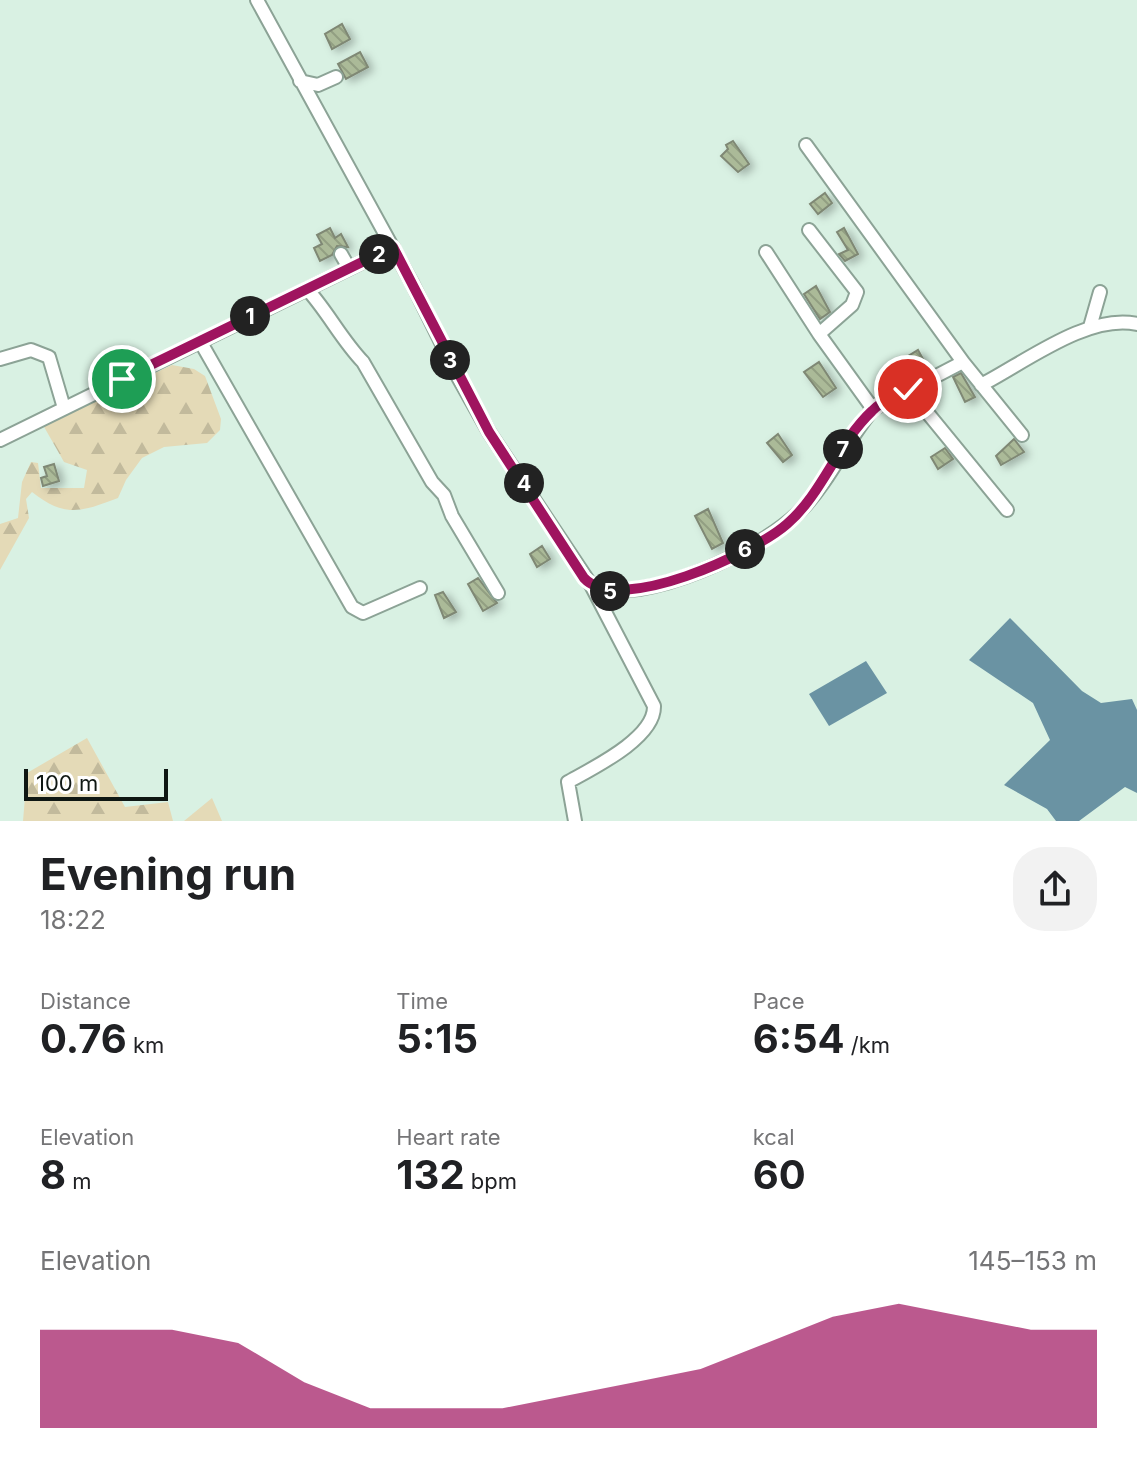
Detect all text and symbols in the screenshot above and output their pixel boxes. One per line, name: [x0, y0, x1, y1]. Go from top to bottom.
pin: 2: [359, 234, 399, 274]
text: 2: [372, 241, 386, 267]
pin: 1: [230, 296, 270, 336]
text: 1: [245, 303, 255, 329]
pin: 3: [430, 340, 470, 380]
pin: [88, 345, 156, 413]
text: 3: [443, 347, 457, 373]
pin: [874, 355, 942, 423]
icon: arrive: [100, 357, 144, 401]
icon: check: [886, 367, 930, 411]
pin: 7: [823, 429, 863, 469]
text: 7: [837, 436, 849, 462]
pin: 4: [504, 463, 544, 503]
text: 4: [517, 470, 531, 496]
pin: 6: [725, 529, 765, 569]
text: 6: [738, 536, 752, 562]
pin: 5: [590, 571, 630, 611]
text: 5: [603, 578, 617, 604]
scale bar: [24, 765, 168, 801]
text: 100 m: [36, 770, 98, 796]
text: Evening run: [40, 847, 296, 901]
button: share: [1013, 847, 1097, 931]
text: 18:22: [40, 904, 106, 935]
text: Distance: [40, 988, 131, 1014]
text: Time: [396, 988, 448, 1014]
text: Pace: [753, 988, 804, 1014]
text: 0.76: [40, 1014, 127, 1063]
text: 5:15: [396, 1014, 478, 1063]
text: 6:54: [753, 1014, 845, 1063]
text: km: [127, 1032, 164, 1058]
text: /km: [845, 1032, 890, 1058]
text: Elevation: [40, 1124, 134, 1150]
text: Heart rate: [396, 1124, 501, 1150]
text: kcal: [753, 1124, 795, 1150]
text: 8: [40, 1150, 66, 1199]
text: 132: [396, 1150, 465, 1199]
text: 60: [753, 1150, 806, 1199]
text: m: [66, 1168, 92, 1194]
text: bpm: [465, 1168, 517, 1194]
text: Elevation: [40, 1245, 151, 1276]
text: 145–153 m: [968, 1245, 1097, 1276]

